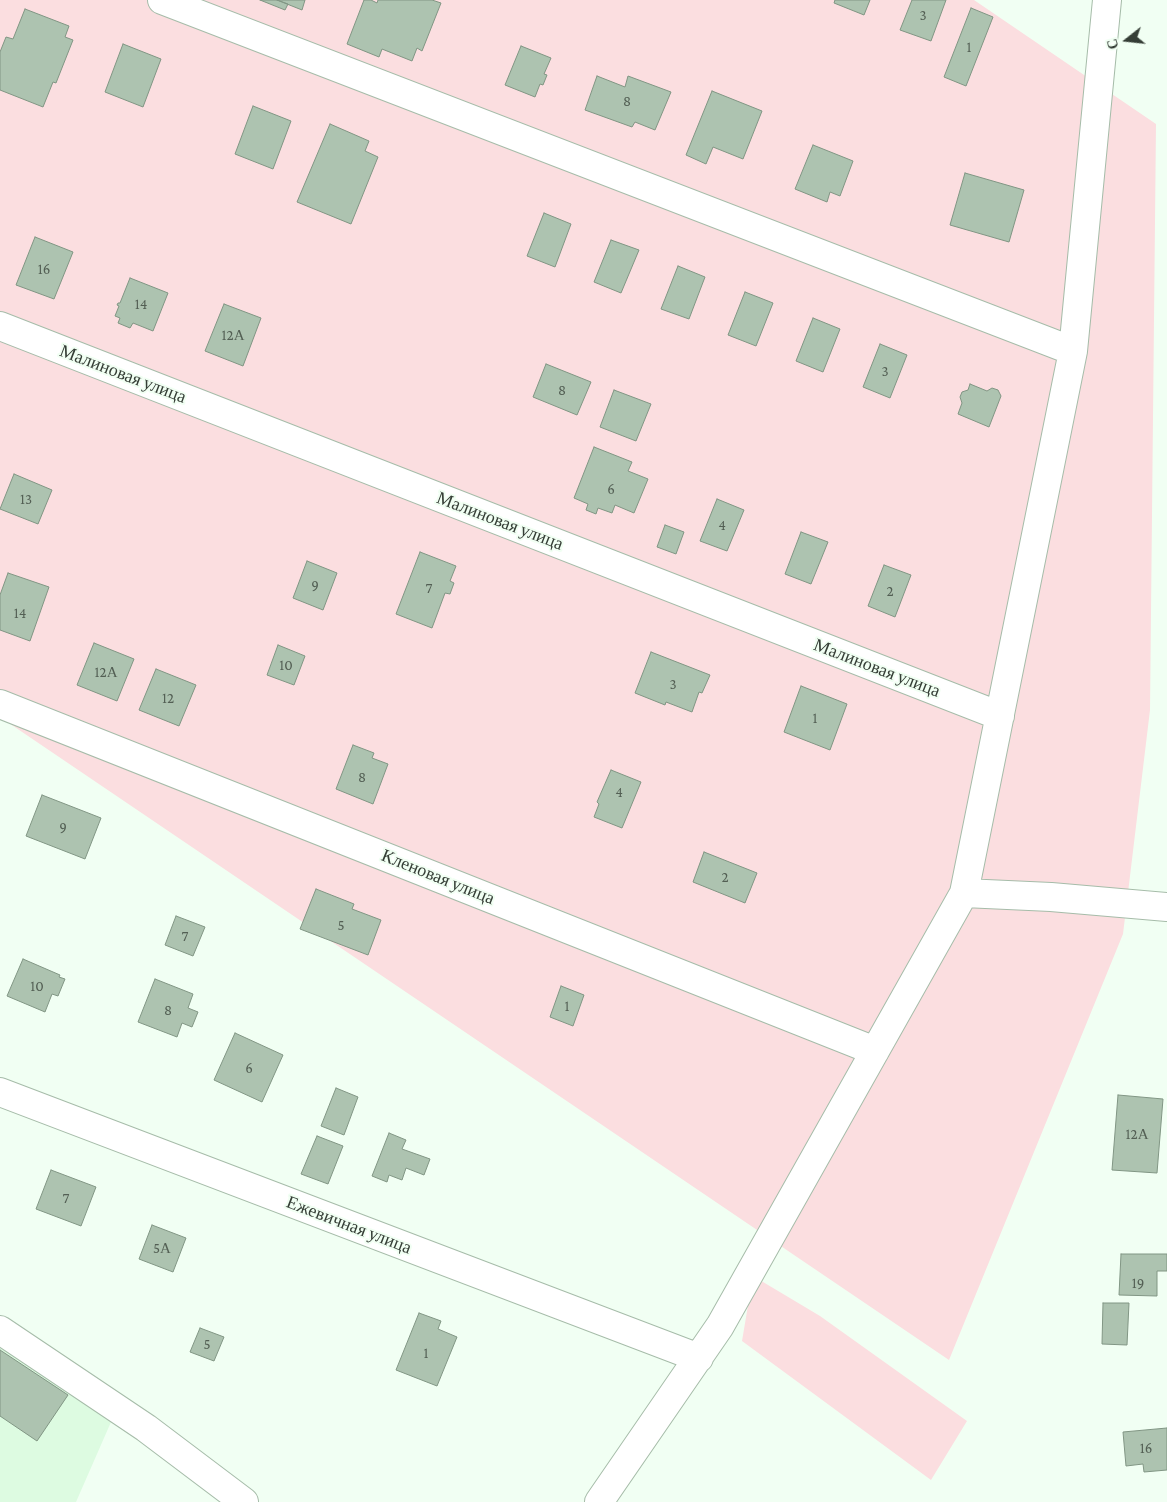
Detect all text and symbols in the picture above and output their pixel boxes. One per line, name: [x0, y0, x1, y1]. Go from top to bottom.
house number: 3: [919, 6, 927, 24]
north arrow: [1102, 15, 1152, 65]
text: С: [1103, 37, 1122, 51]
house number: 1: [967, 38, 971, 56]
house number: 8: [623, 92, 631, 110]
house number: 16: [38, 260, 50, 278]
house number: 14: [135, 295, 147, 313]
house number: 12А: [222, 326, 244, 344]
street label: Малиновая улица: [57, 340, 189, 408]
house number: 3: [881, 362, 889, 380]
house number: 8: [558, 381, 566, 399]
house number: 6: [607, 480, 615, 498]
street label: Малиновая улица: [434, 487, 566, 555]
house number: 13: [20, 490, 32, 508]
house number: 4: [718, 516, 726, 534]
house number: 9: [311, 576, 319, 594]
house number: 7: [426, 579, 432, 597]
house number: 2: [886, 582, 894, 600]
house number: 14: [14, 604, 26, 622]
street label: Малиновая улица: [811, 634, 943, 702]
house number: 10: [279, 656, 293, 674]
house number: 12А: [95, 663, 117, 681]
house number: 3: [669, 675, 677, 693]
house number: 12: [162, 689, 174, 707]
house number: 1: [813, 709, 817, 727]
house number: 8: [358, 768, 366, 786]
house number: 4: [615, 783, 623, 801]
house number: 9: [59, 818, 67, 836]
street label: Кленовая улица: [378, 845, 498, 909]
house number: 2: [721, 868, 729, 886]
house number: 5: [337, 916, 345, 934]
house number: 7: [182, 927, 188, 945]
house number: 10: [30, 977, 44, 995]
house number: 1: [565, 997, 569, 1015]
house number: 8: [164, 1001, 172, 1019]
house number: 6: [245, 1059, 253, 1077]
house number: 12А: [1126, 1125, 1148, 1143]
house number: 7: [63, 1189, 69, 1207]
street label: Ежевичная улица: [283, 1191, 415, 1259]
house number: 5А: [153, 1239, 171, 1257]
house number: 19: [1132, 1274, 1144, 1292]
house number: 5: [203, 1335, 211, 1353]
house number: 1: [424, 1344, 428, 1362]
house number: 16: [1140, 1439, 1152, 1457]

